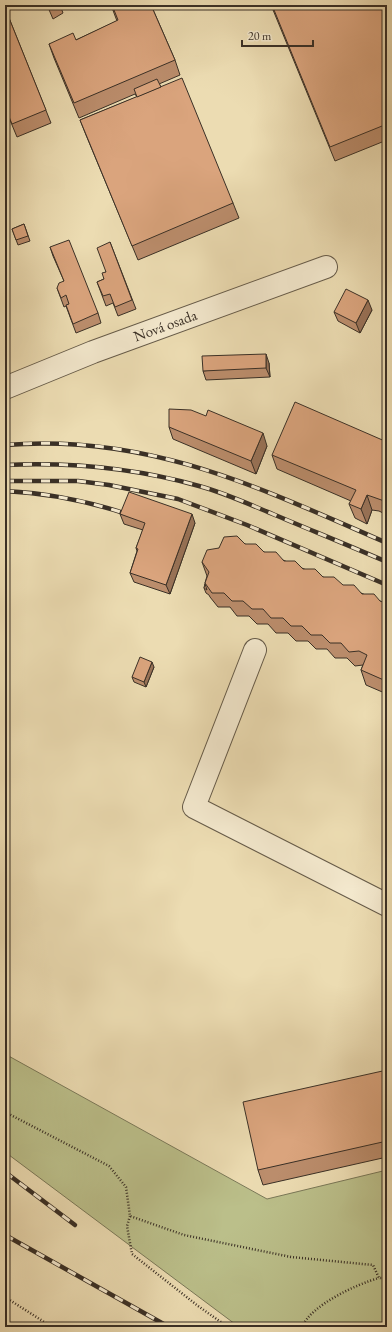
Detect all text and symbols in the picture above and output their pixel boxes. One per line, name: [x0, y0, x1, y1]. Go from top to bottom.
scale bar: [242, 22, 313, 48]
text: 20 m: [248, 28, 272, 44]
street label: Nová osada: [131, 305, 200, 345]

